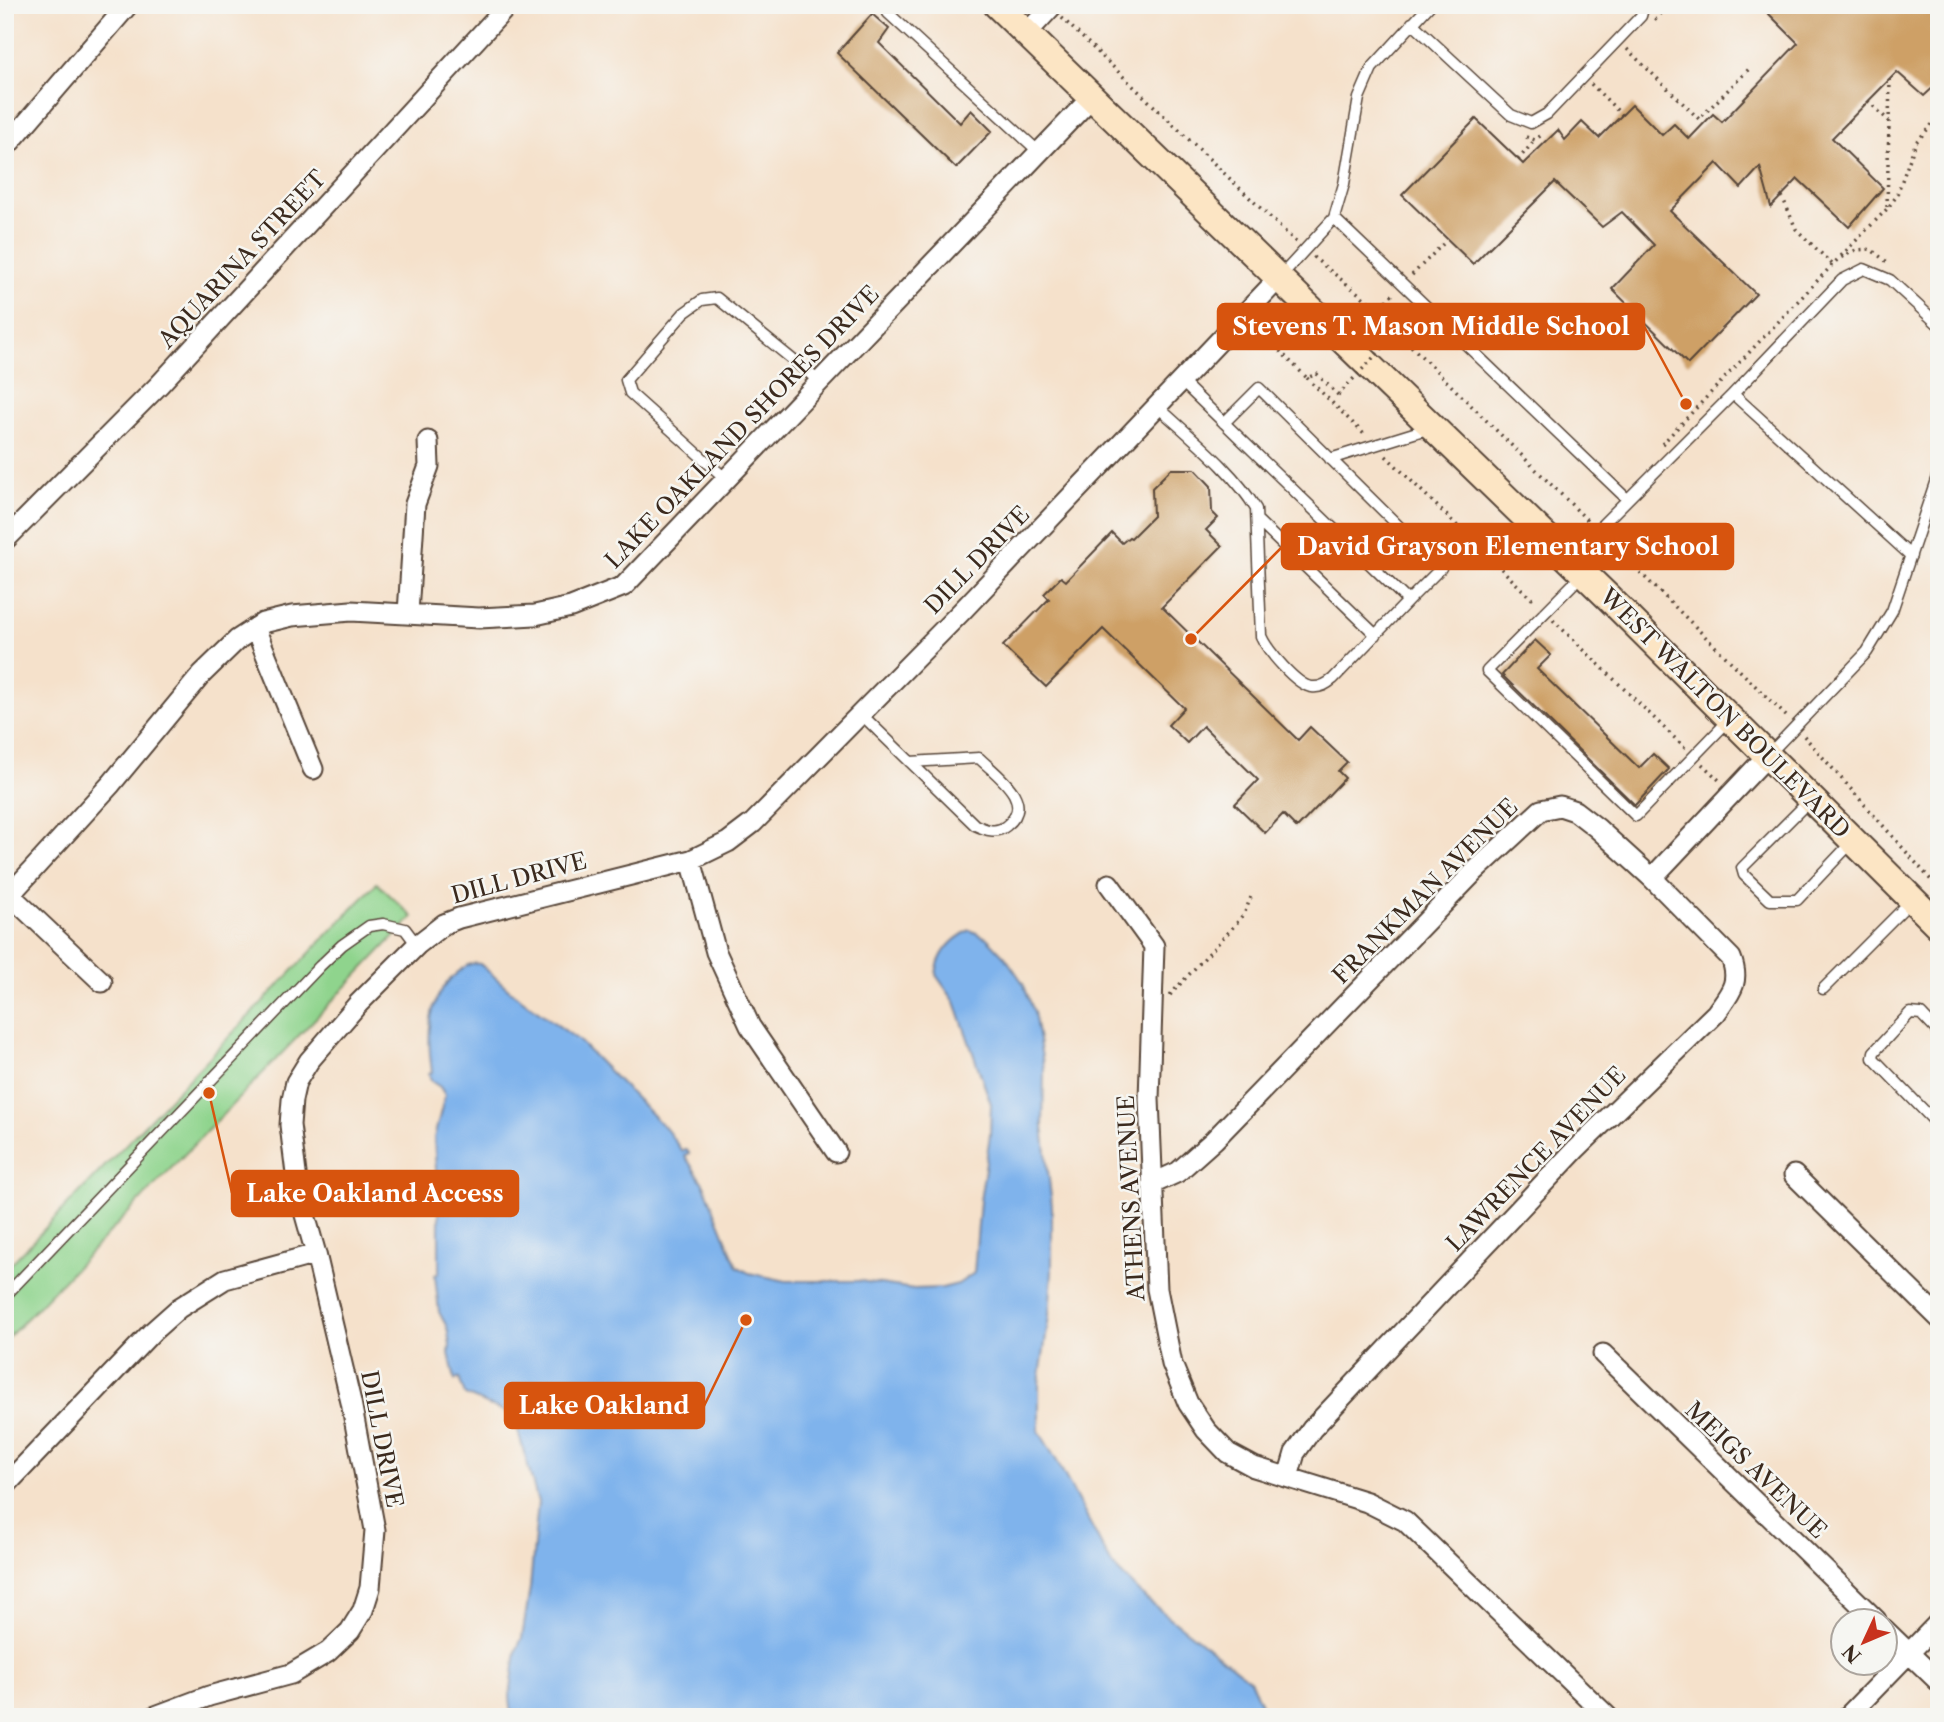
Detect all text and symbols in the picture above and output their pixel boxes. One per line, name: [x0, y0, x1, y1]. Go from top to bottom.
street label: AQUARINA STREET: [152, 164, 332, 354]
street label: LAKE OAKLAND SHORES DRIVE: [599, 280, 885, 574]
callout: Stevens T. Mason Middle School: [1218, 304, 1644, 349]
text: Stevens T. Mason Middle School: [1232, 312, 1630, 341]
street label: DILL DRIVE: [919, 500, 1035, 620]
callout: David Grayson Elementary School: [1282, 524, 1733, 569]
text: David Grayson Elementary School: [1297, 532, 1719, 561]
street label: WEST WALTON BOULEVARD: [1593, 581, 1856, 844]
street label: FRANKMAN AVENUE: [1327, 793, 1523, 989]
street label: DILL DRIVE: [448, 846, 590, 910]
street label: LAWRENCE AVENUE: [1441, 1061, 1631, 1257]
street label: ATHENS AVENUE: [1112, 1094, 1150, 1303]
callout: Lake Oakland Access: [232, 1171, 518, 1216]
text: Lake Oakland Access: [246, 1179, 504, 1208]
street label: DILL DRIVE: [355, 1368, 409, 1510]
callout: Lake Oakland: [505, 1383, 704, 1428]
text: Lake Oakland: [519, 1391, 690, 1420]
street label: MEIGS AVENUE: [1680, 1396, 1832, 1544]
north arrow: [1828, 1606, 1898, 1676]
text: N: [1838, 1640, 1866, 1667]

